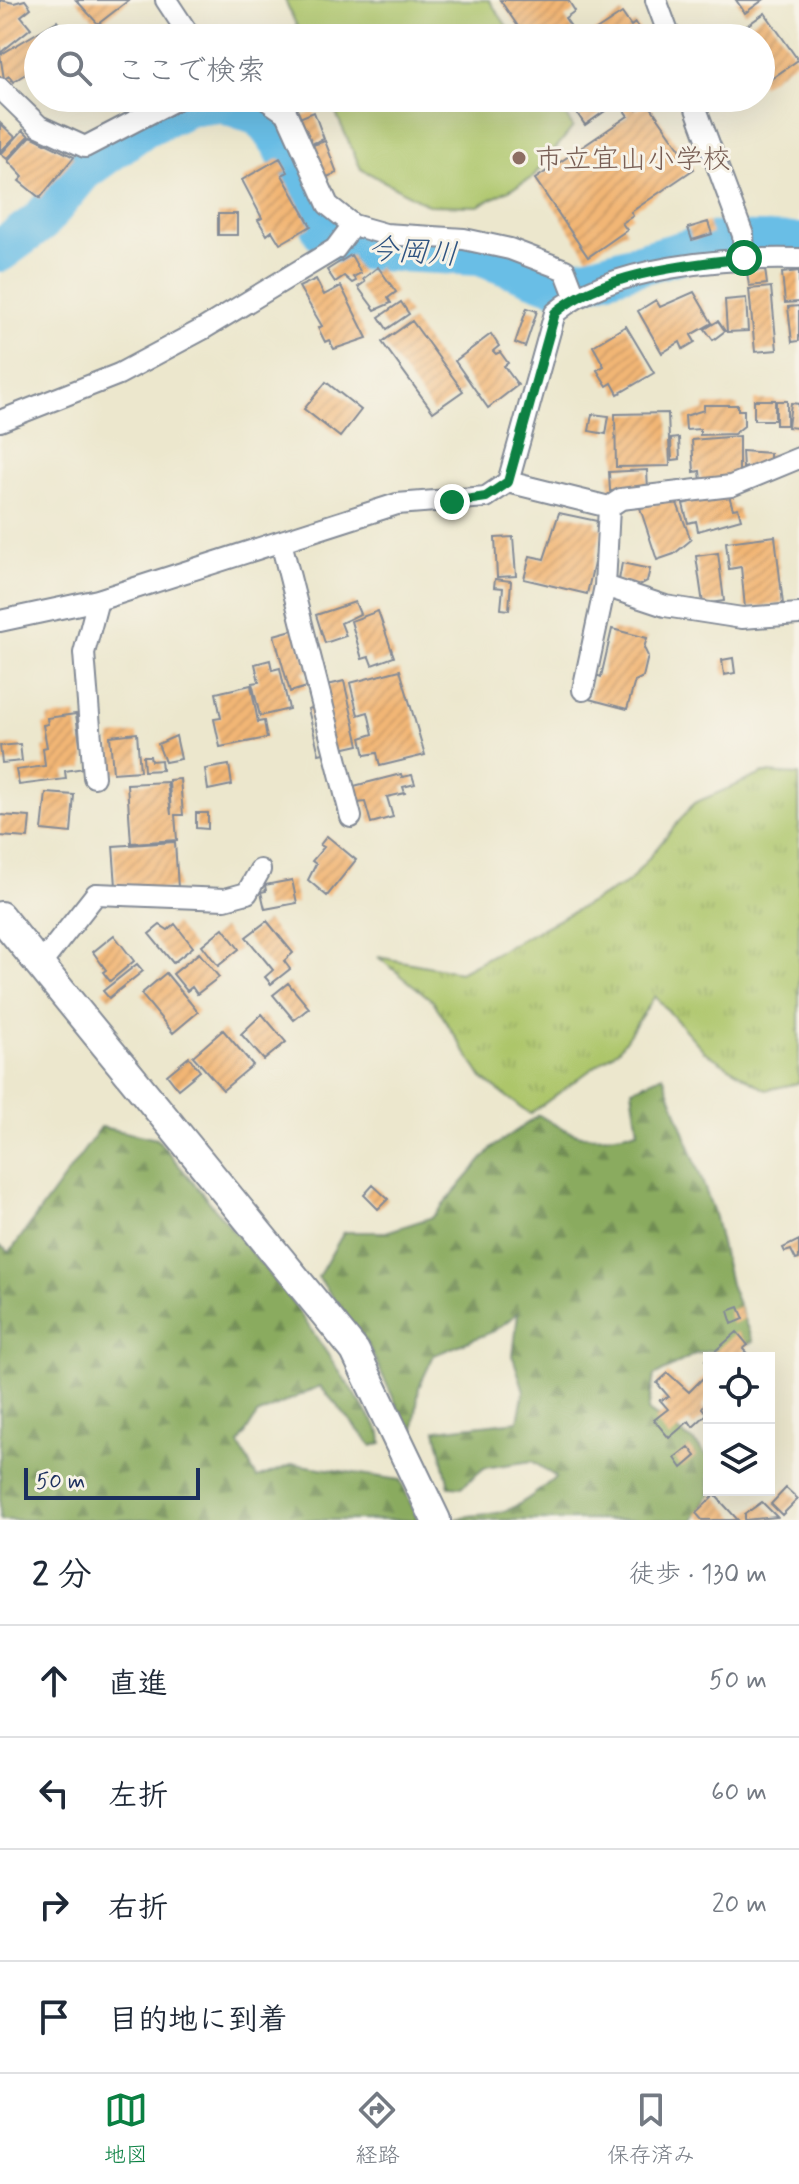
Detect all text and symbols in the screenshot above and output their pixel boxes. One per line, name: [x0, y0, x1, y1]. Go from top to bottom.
search box: [24, 24, 775, 112]
icon: search: [52, 46, 96, 90]
text: ここで検索: [116, 52, 266, 91]
place label: 市立宜山小学校: [535, 142, 731, 179]
marker: 市立宜山小学校: [510, 149, 528, 167]
water label: 今岡川: [367, 230, 459, 275]
route start: [726, 240, 762, 276]
route end: [434, 484, 470, 520]
map controls: [703, 1352, 775, 1496]
button: locate: [703, 1352, 775, 1424]
button: layers: [703, 1424, 775, 1496]
scale bar: [24, 1464, 200, 1500]
text: 50 m: [36, 1468, 85, 1496]
text: 2 分: [32, 1553, 92, 1598]
text: 徒歩 · 130 m: [629, 1558, 767, 1592]
icon: ahead: [32, 1659, 76, 1703]
text: 50 m: [709, 1664, 767, 1698]
text: 直進: [108, 1665, 168, 1704]
icon: left: [32, 1771, 76, 1815]
text: 60 m: [711, 1776, 767, 1810]
text: 左折: [108, 1777, 168, 1816]
icon: right: [32, 1883, 76, 1927]
text: 20 m: [712, 1888, 767, 1922]
text: 右折: [108, 1889, 168, 1928]
icon: arrive: [32, 1995, 76, 2039]
text: 目的地に到着: [108, 2001, 288, 2040]
tab: 地図: [104, 2088, 148, 2170]
tab: 経路: [355, 2088, 399, 2170]
tab: 保存済み: [607, 2088, 695, 2170]

